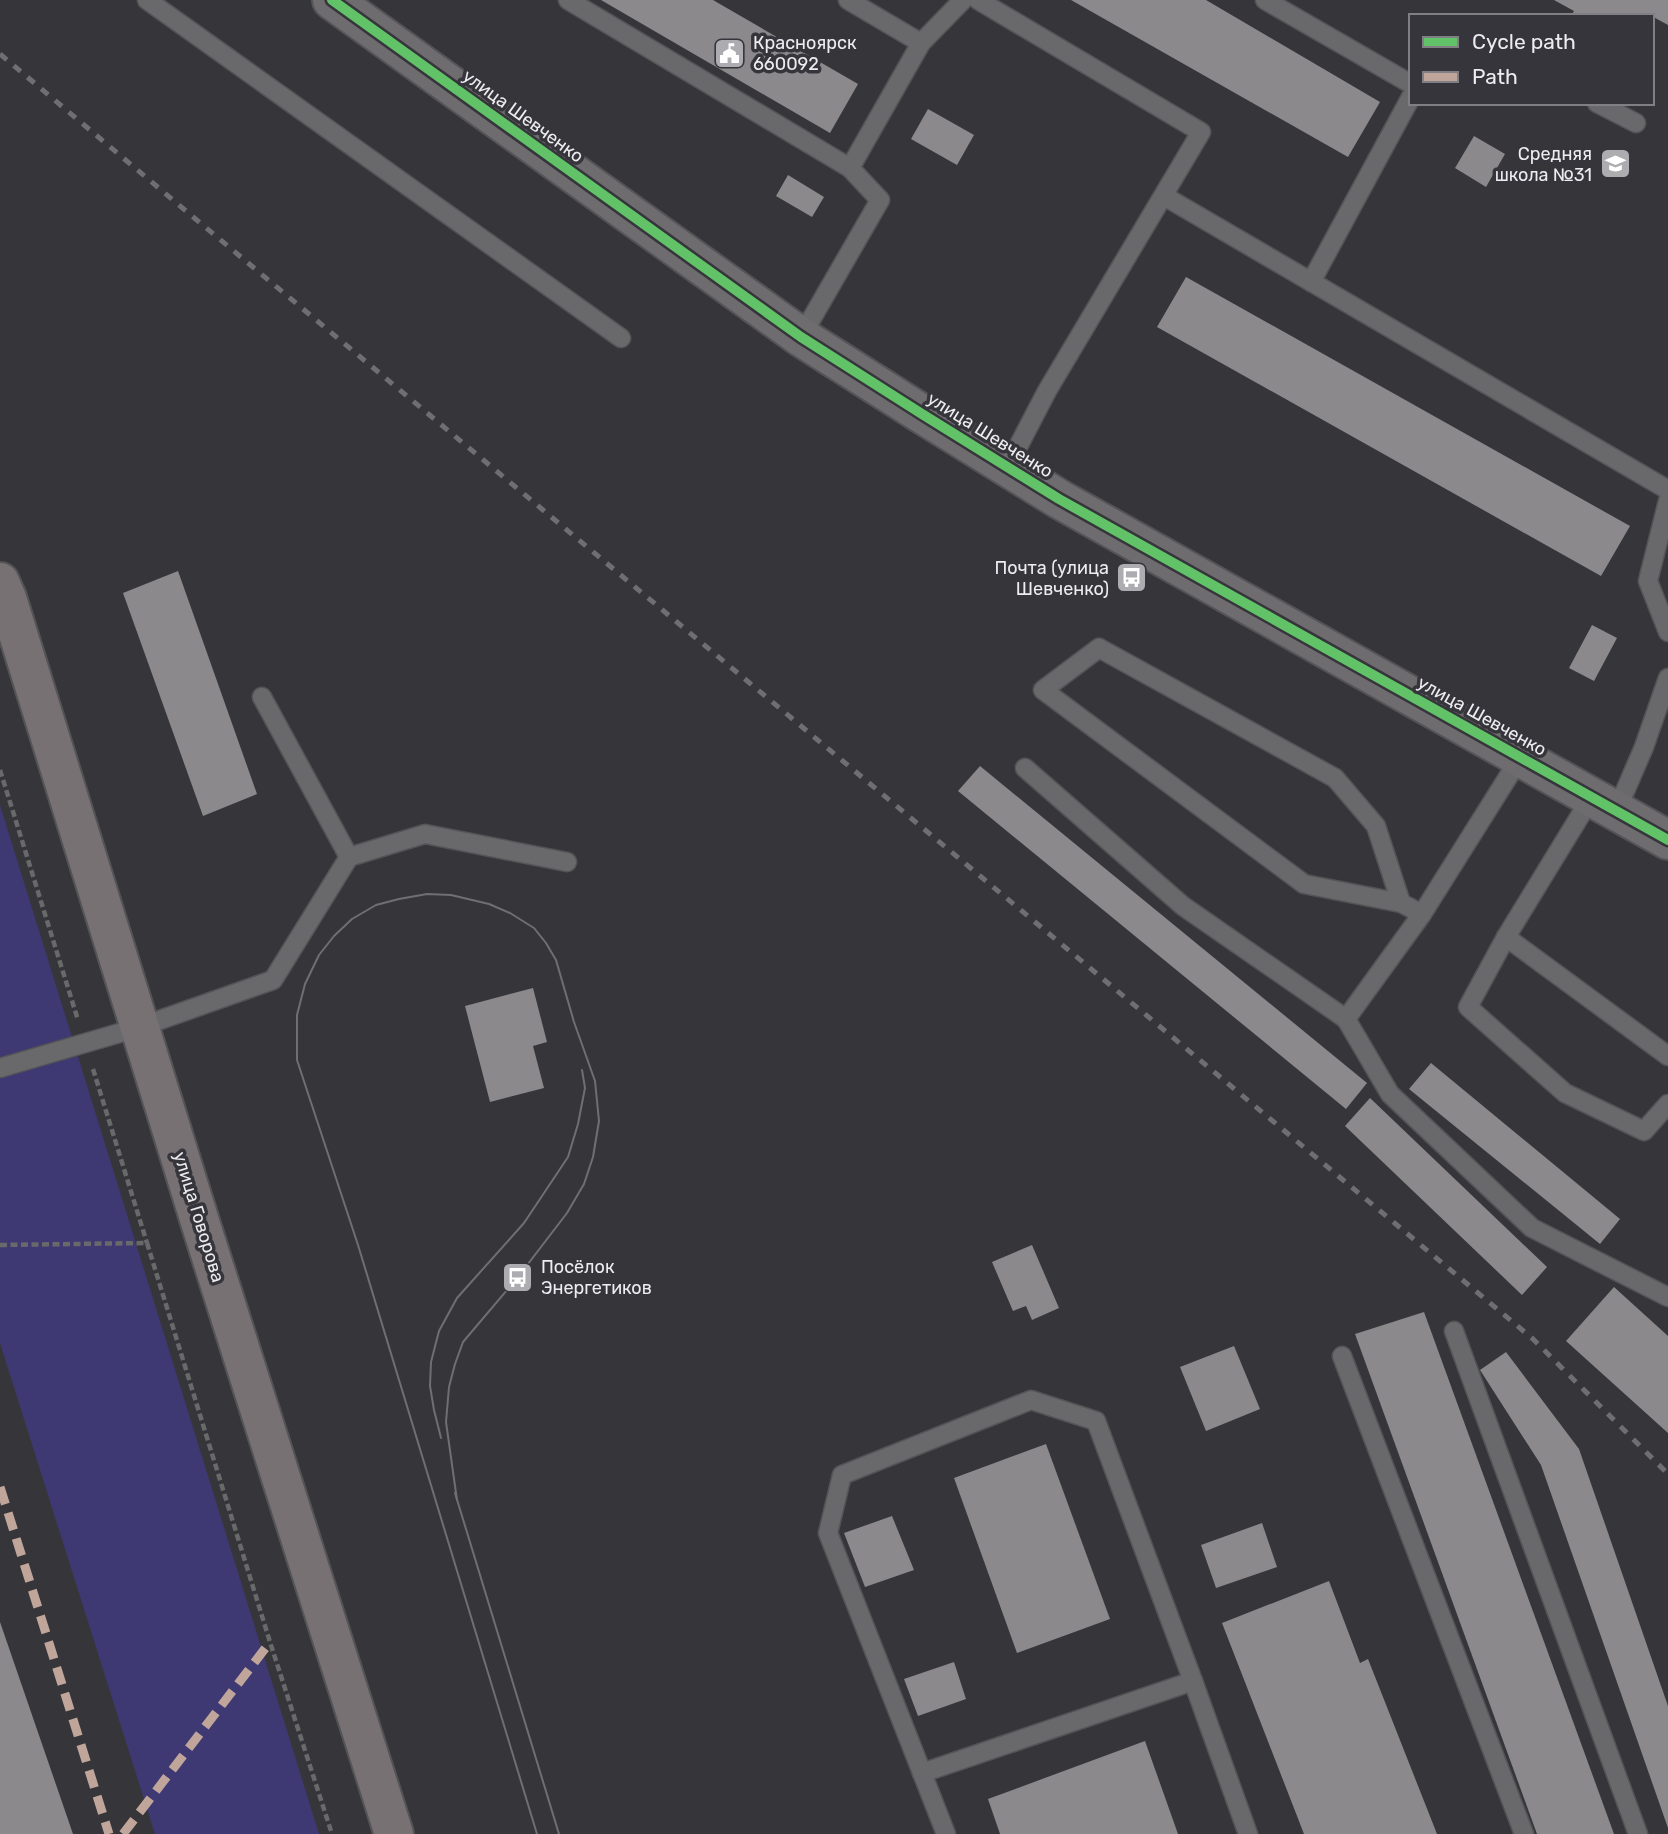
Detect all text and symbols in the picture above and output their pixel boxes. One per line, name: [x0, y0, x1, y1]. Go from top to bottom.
legend: [1409, 14, 1654, 105]
text: Cycle path: [1472, 29, 1576, 54]
place label: Красноярск 660092: [753, 32, 857, 75]
public building icon: Красноярск 660092: [713, 36, 747, 70]
text: Path: [1472, 64, 1518, 89]
street label: улица Шевченко: [458, 65, 588, 167]
place label: Средняя школа №31: [1495, 143, 1592, 186]
school or university icon: Средняя школа №31: [1598, 147, 1632, 181]
street label: улица Шевченко: [923, 387, 1057, 483]
place label: Почта (улица Шевченко): [995, 557, 1109, 600]
bus stop icon: Почта (улица Шевченко): [1115, 561, 1149, 595]
street label: улица Шевченко: [1414, 671, 1550, 761]
street label: улица Говорова: [169, 1149, 229, 1285]
place label: Посёлок Энергетиков: [541, 1256, 652, 1299]
bus stop icon: Посёлок Энергетиков: [501, 1260, 535, 1294]

